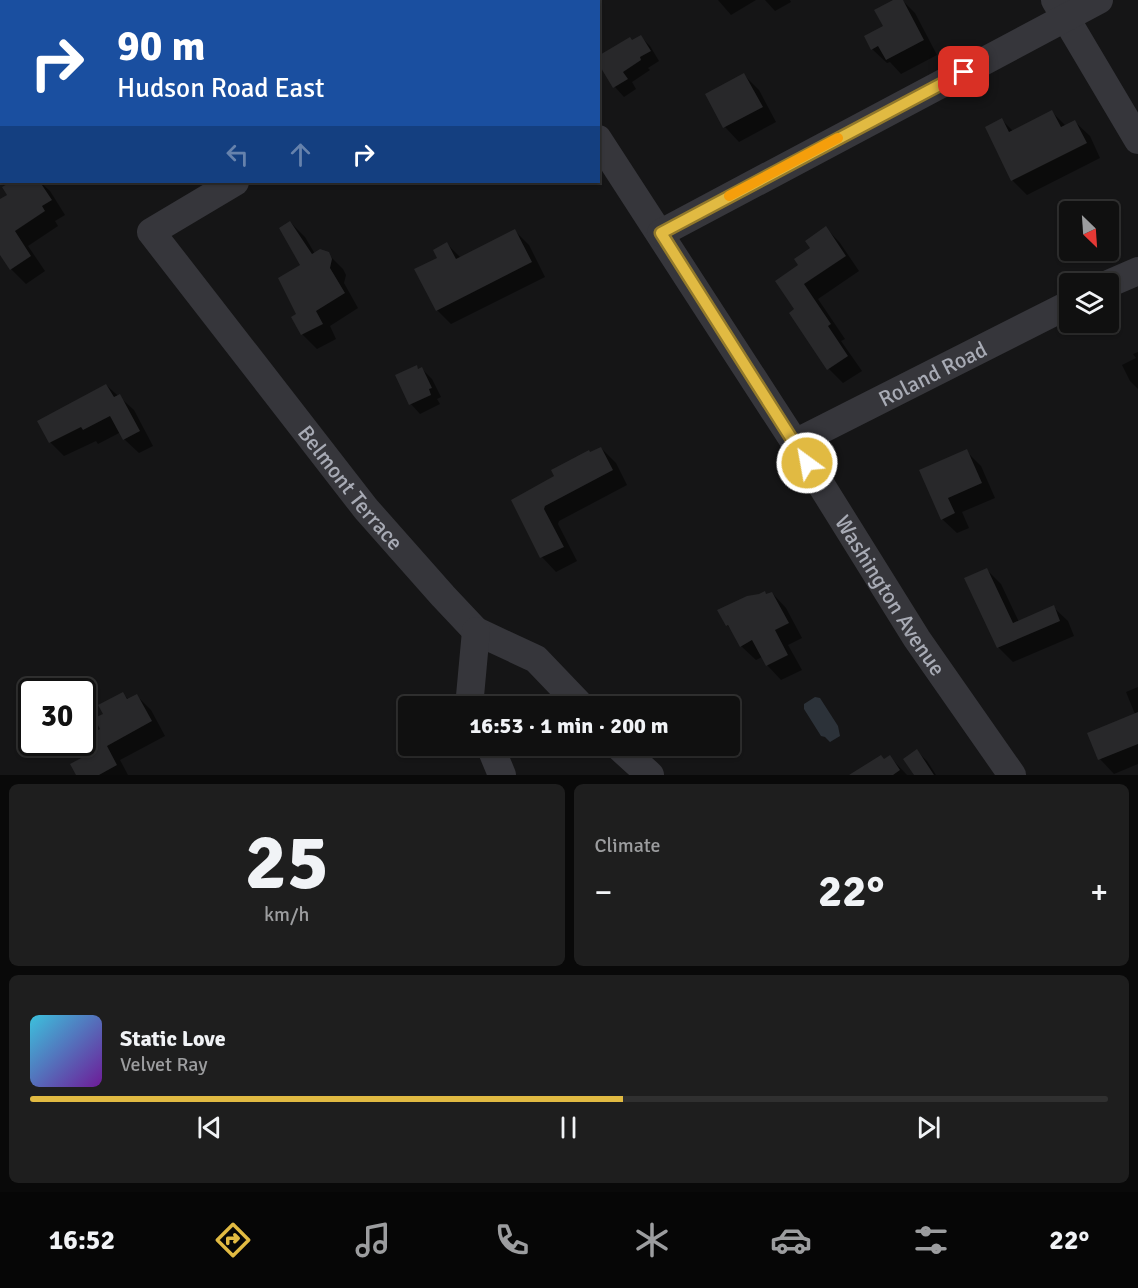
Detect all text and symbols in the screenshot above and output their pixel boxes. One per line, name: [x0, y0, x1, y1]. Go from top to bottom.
text: 90 m: [117, 21, 206, 72]
icon: right: [18, 24, 96, 102]
pin: [938, 46, 989, 97]
icon: arrive: [947, 55, 980, 88]
text: Hudson Road East: [117, 72, 325, 105]
icon: left: [221, 138, 254, 171]
icon: ahead: [284, 138, 317, 171]
icon: right: [347, 138, 380, 171]
north arrow: [1059, 201, 1119, 261]
map controls: [1059, 201, 1119, 333]
button: layers: [1059, 273, 1119, 333]
street label: Roland Road: [874, 335, 991, 412]
street label: Belmont Terrace: [292, 420, 409, 555]
position arrow: [775, 431, 839, 495]
street label: Washington Avenue: [830, 510, 952, 681]
speed limit sign: 30: [18, 678, 96, 756]
text: 16:53 · 1 min · 200 m: [469, 712, 669, 739]
text: 25: [245, 815, 329, 911]
text: Climate: [595, 833, 660, 858]
text: 22°: [818, 864, 885, 919]
text: −: [595, 872, 612, 913]
text: +: [1090, 872, 1108, 913]
text: km/h: [264, 902, 309, 927]
text: Static Love: [120, 1025, 226, 1052]
text: Velvet Ray: [120, 1052, 208, 1077]
icon: previous: [193, 1111, 226, 1144]
icon: pause: [552, 1111, 585, 1144]
icon: next: [912, 1111, 945, 1144]
icon: directions: [212, 1219, 254, 1261]
icon: music: [352, 1219, 394, 1261]
icon: phone: [491, 1219, 533, 1261]
icon: climate: [631, 1219, 673, 1261]
icon: car: [770, 1219, 812, 1261]
icon: filters: [910, 1219, 952, 1261]
text: 16:52: [49, 1224, 115, 1257]
text: 22°: [1049, 1224, 1089, 1257]

